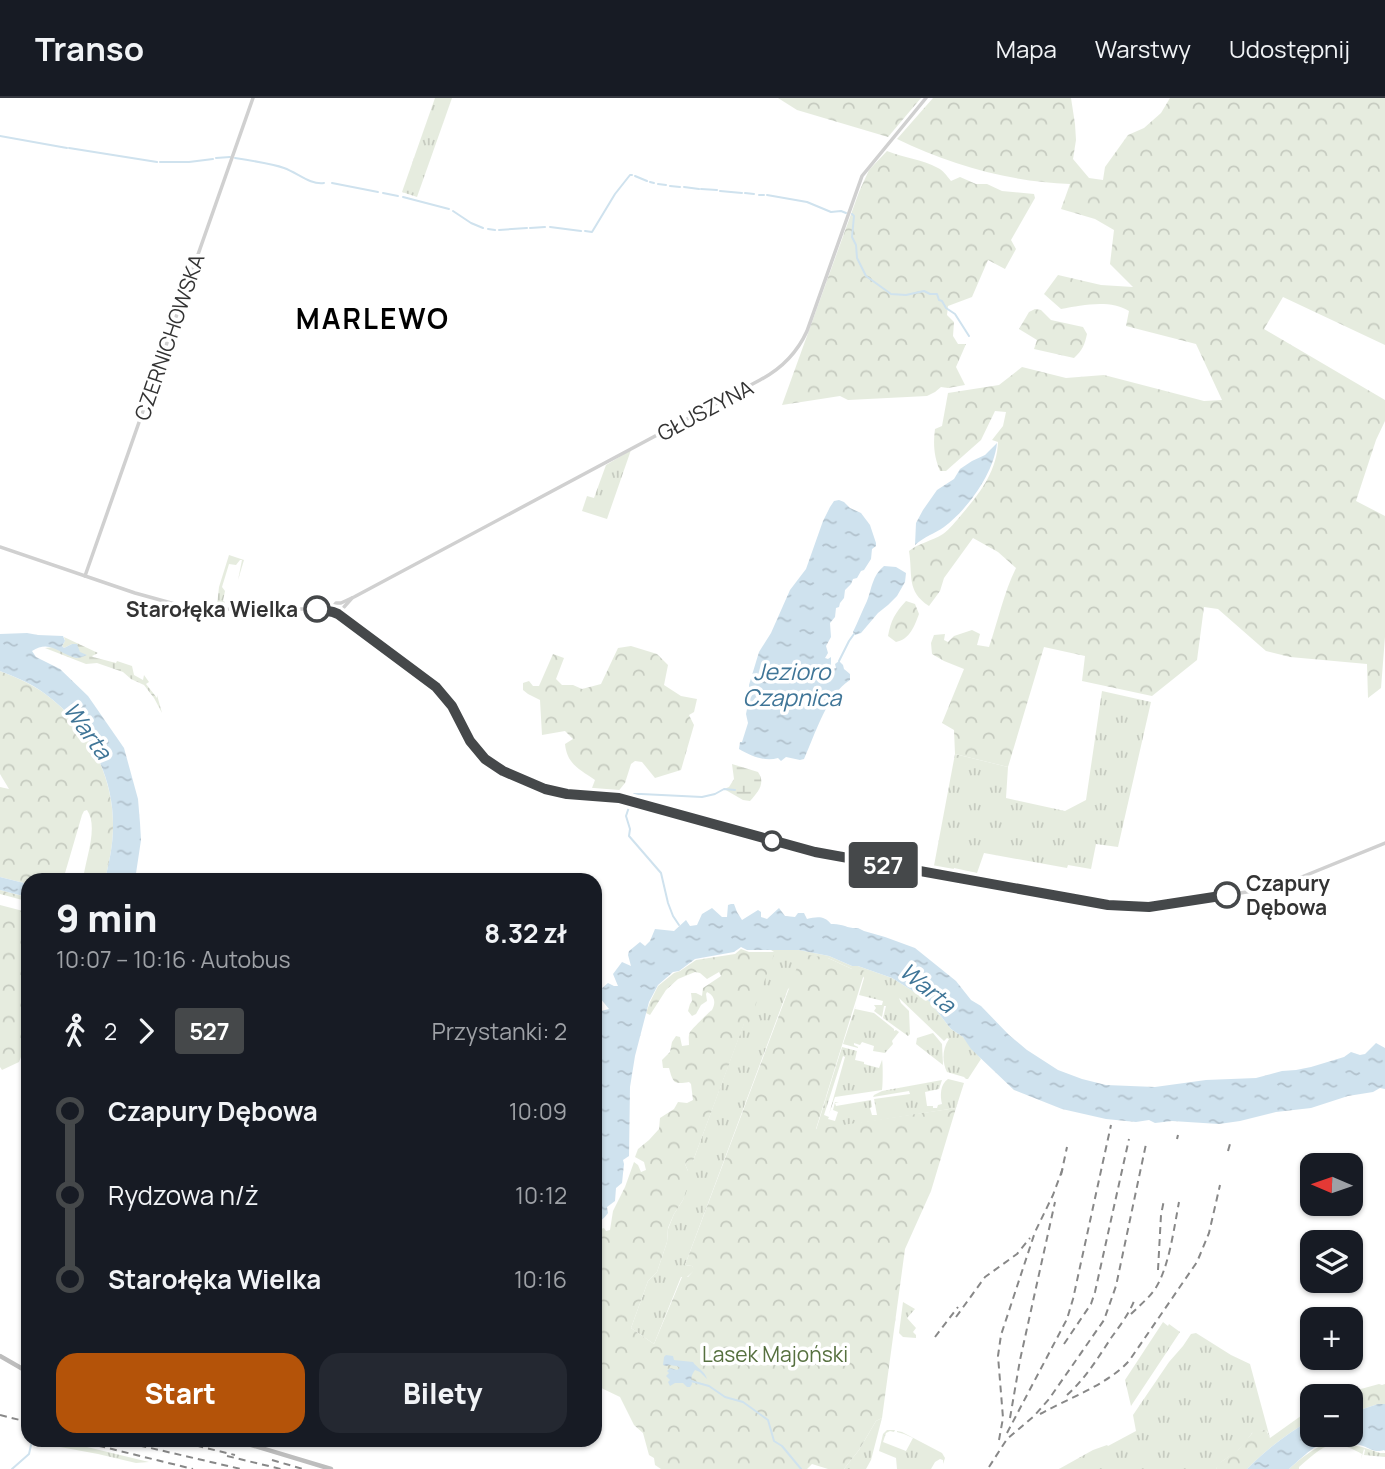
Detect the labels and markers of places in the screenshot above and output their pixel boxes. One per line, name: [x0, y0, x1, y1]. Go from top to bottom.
place label: Starołęka Wielka: [126, 595, 298, 623]
marker: Starołęka Wielka: [304, 596, 330, 622]
unlabelled marker: [762, 831, 782, 851]
place label: Czapury Dębowa: [1246, 869, 1330, 921]
marker: Czapury Dębowa: [1214, 882, 1240, 908]

